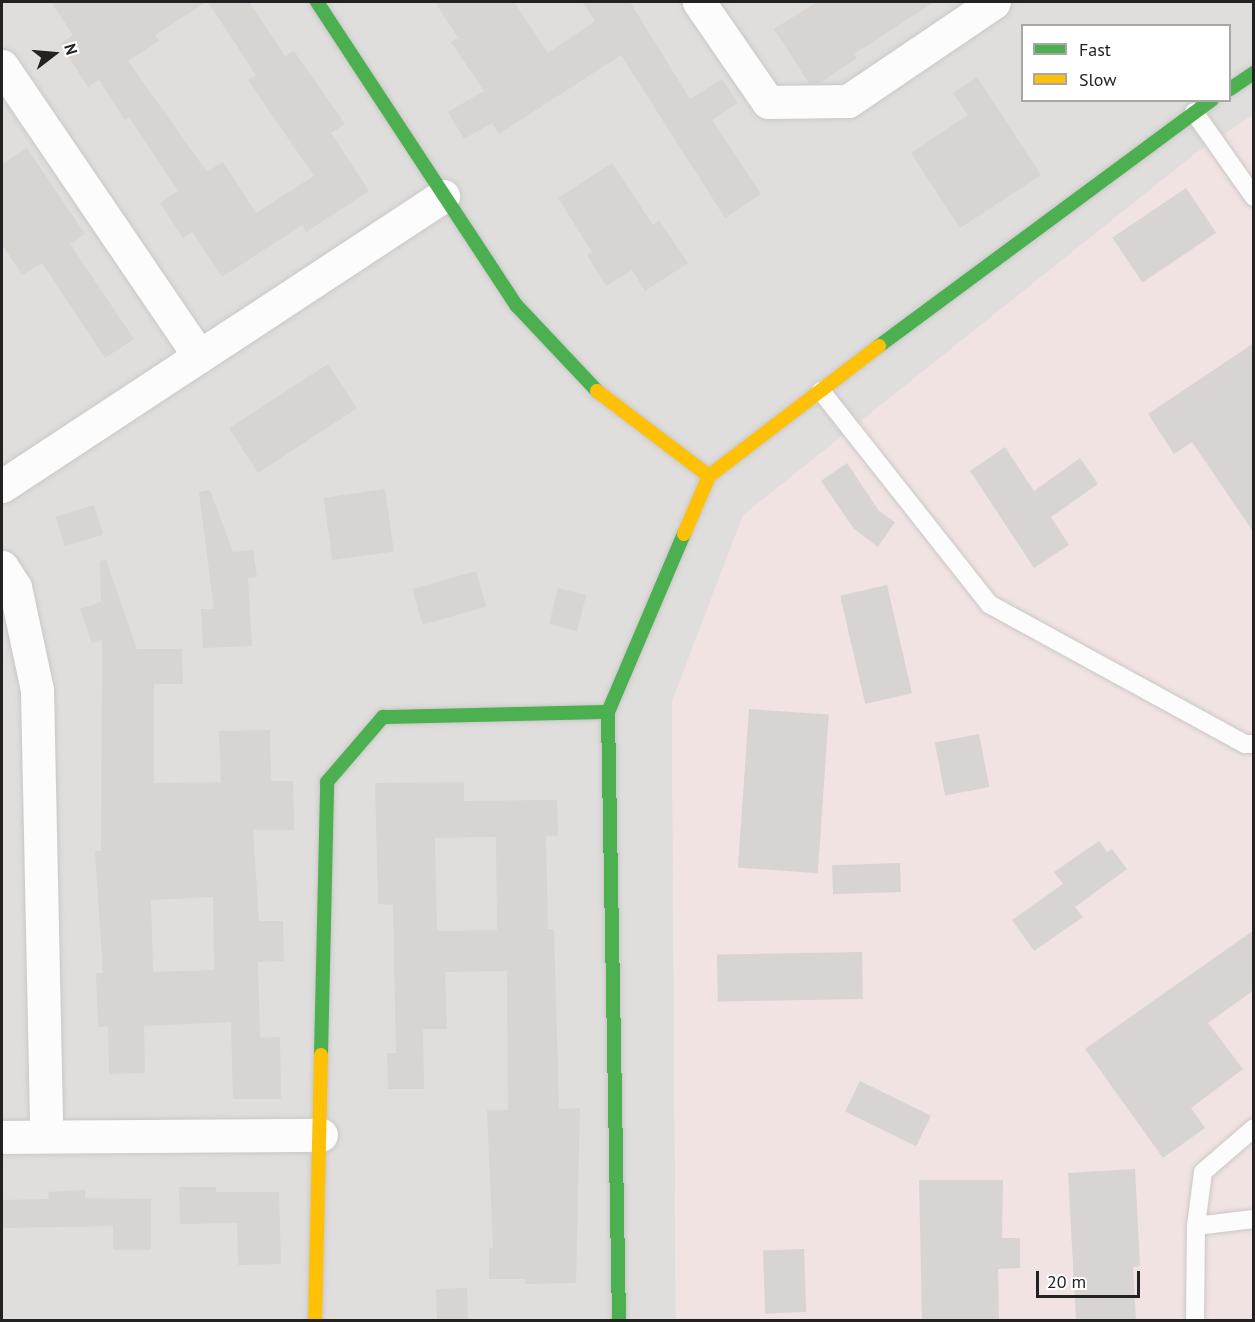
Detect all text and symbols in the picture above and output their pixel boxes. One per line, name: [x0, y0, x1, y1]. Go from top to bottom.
north arrow: [24, 24, 84, 84]
legend: [1021, 24, 1231, 102]
text: Fast: [1079, 38, 1111, 61]
text: N: [60, 41, 82, 57]
text: Slow: [1079, 68, 1117, 91]
scale bar: [1039, 1259, 1142, 1297]
text: 20 m: [1047, 1270, 1086, 1293]

